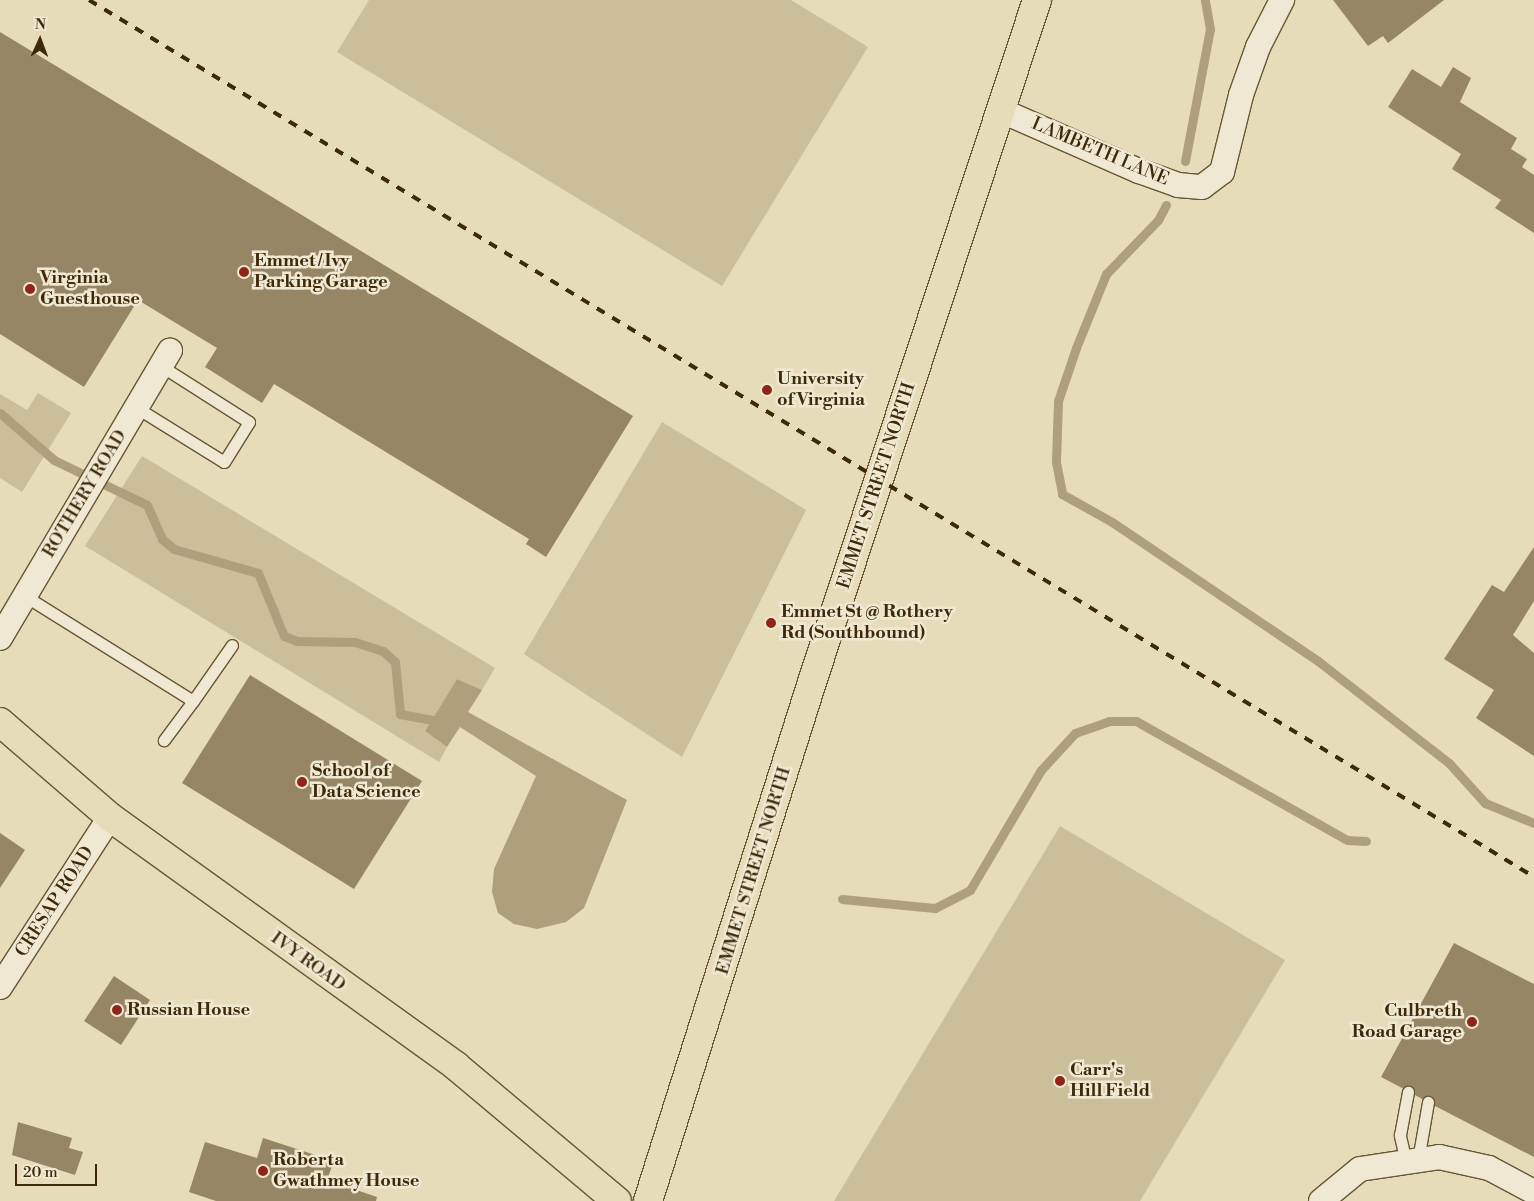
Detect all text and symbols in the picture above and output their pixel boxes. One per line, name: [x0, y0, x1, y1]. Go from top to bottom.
north arrow: [15, 15, 65, 65]
text: N: [35, 16, 46, 34]
street label: LAMBETH LANE: [1028, 113, 1172, 191]
place label: Emmet / Ivy Parking Garage: [254, 251, 388, 294]
marker: Emmet / Ivy Parking Garage: [238, 266, 250, 278]
place label: Virginia Guesthouse: [40, 268, 140, 310]
marker: Virginia Guesthouse: [24, 283, 36, 295]
place label: University of Virginia: [777, 369, 865, 412]
street label: EMMET STREET NORTH: [833, 380, 921, 592]
marker: University of Virginia: [761, 384, 773, 396]
street label: ROTHERY ROAD: [38, 426, 132, 562]
place label: Emmet St @ Rothery Rd (Southbound): [781, 602, 953, 644]
marker: Emmet St @ Rothery Rd (Southbound): [765, 617, 777, 629]
place label: School of Data Science: [312, 761, 421, 804]
street label: EMMET STREET NORTH: [712, 765, 796, 977]
marker: School of Data Science: [296, 776, 308, 788]
street label: CRESAP ROAD: [11, 843, 99, 961]
street label: IVY ROAD: [266, 928, 350, 996]
place label: Russian House: [127, 999, 250, 1021]
place label: Culbreth Road Garage: [1352, 1001, 1462, 1044]
marker: Russian House: [111, 1004, 123, 1016]
marker: Culbreth Road Garage: [1466, 1016, 1478, 1028]
place label: Carr's Hill Field: [1070, 1060, 1150, 1102]
marker: Carr's Hill Field: [1054, 1075, 1066, 1087]
place label: Roberta Gwathmey House: [273, 1150, 419, 1192]
scale bar: [18, 1154, 100, 1186]
text: 20 m: [23, 1163, 58, 1182]
marker: Roberta Gwathmey House: [257, 1165, 269, 1177]

